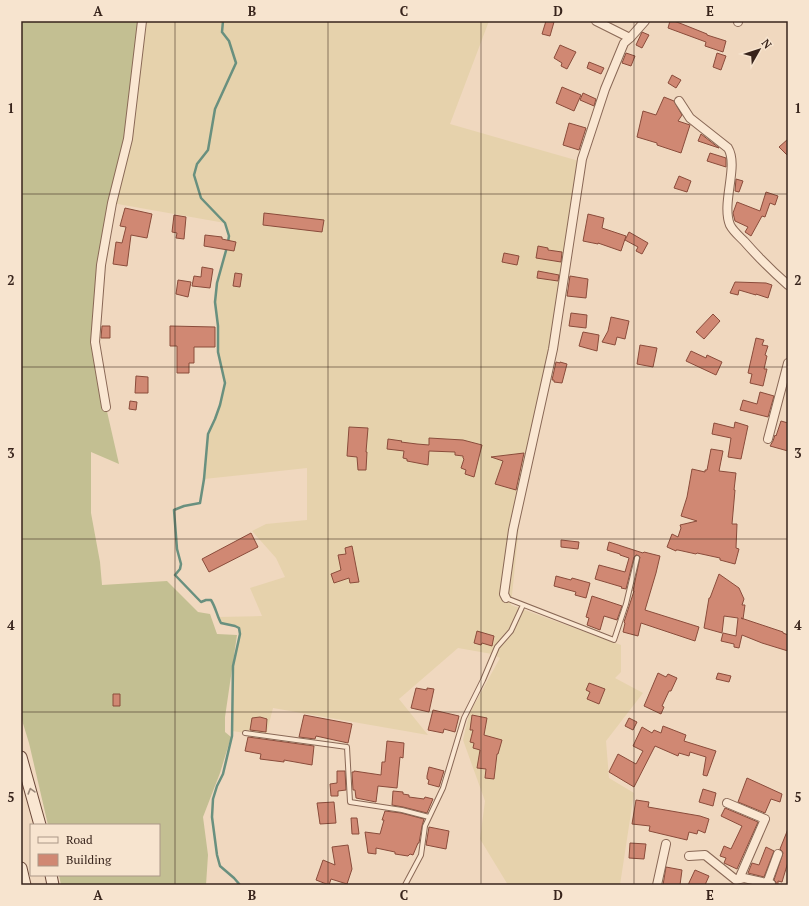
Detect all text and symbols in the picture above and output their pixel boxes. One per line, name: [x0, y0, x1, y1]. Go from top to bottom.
text: A: [93, 2, 103, 20]
text: B: [248, 2, 256, 20]
text: C: [400, 2, 408, 20]
text: D: [553, 2, 563, 20]
text: E: [706, 2, 714, 20]
north arrow: [739, 30, 779, 70]
text: N: [759, 36, 775, 52]
text: 1: [7, 99, 15, 117]
text: 1: [794, 99, 802, 117]
text: 2: [7, 271, 15, 289]
text: 2: [794, 271, 802, 289]
text: 3: [7, 444, 15, 462]
text: 3: [794, 444, 802, 462]
text: 4: [7, 616, 15, 634]
text: 4: [794, 616, 802, 634]
text: 5: [7, 788, 15, 806]
one-way arrow: [27, 788, 36, 795]
text: 5: [794, 788, 802, 806]
legend: [30, 824, 160, 876]
text: Road: [66, 832, 93, 847]
text: Building: [66, 852, 112, 867]
text: A: [93, 886, 103, 904]
text: B: [248, 886, 256, 904]
text: C: [400, 886, 408, 904]
text: D: [553, 886, 563, 904]
text: E: [706, 886, 714, 904]

